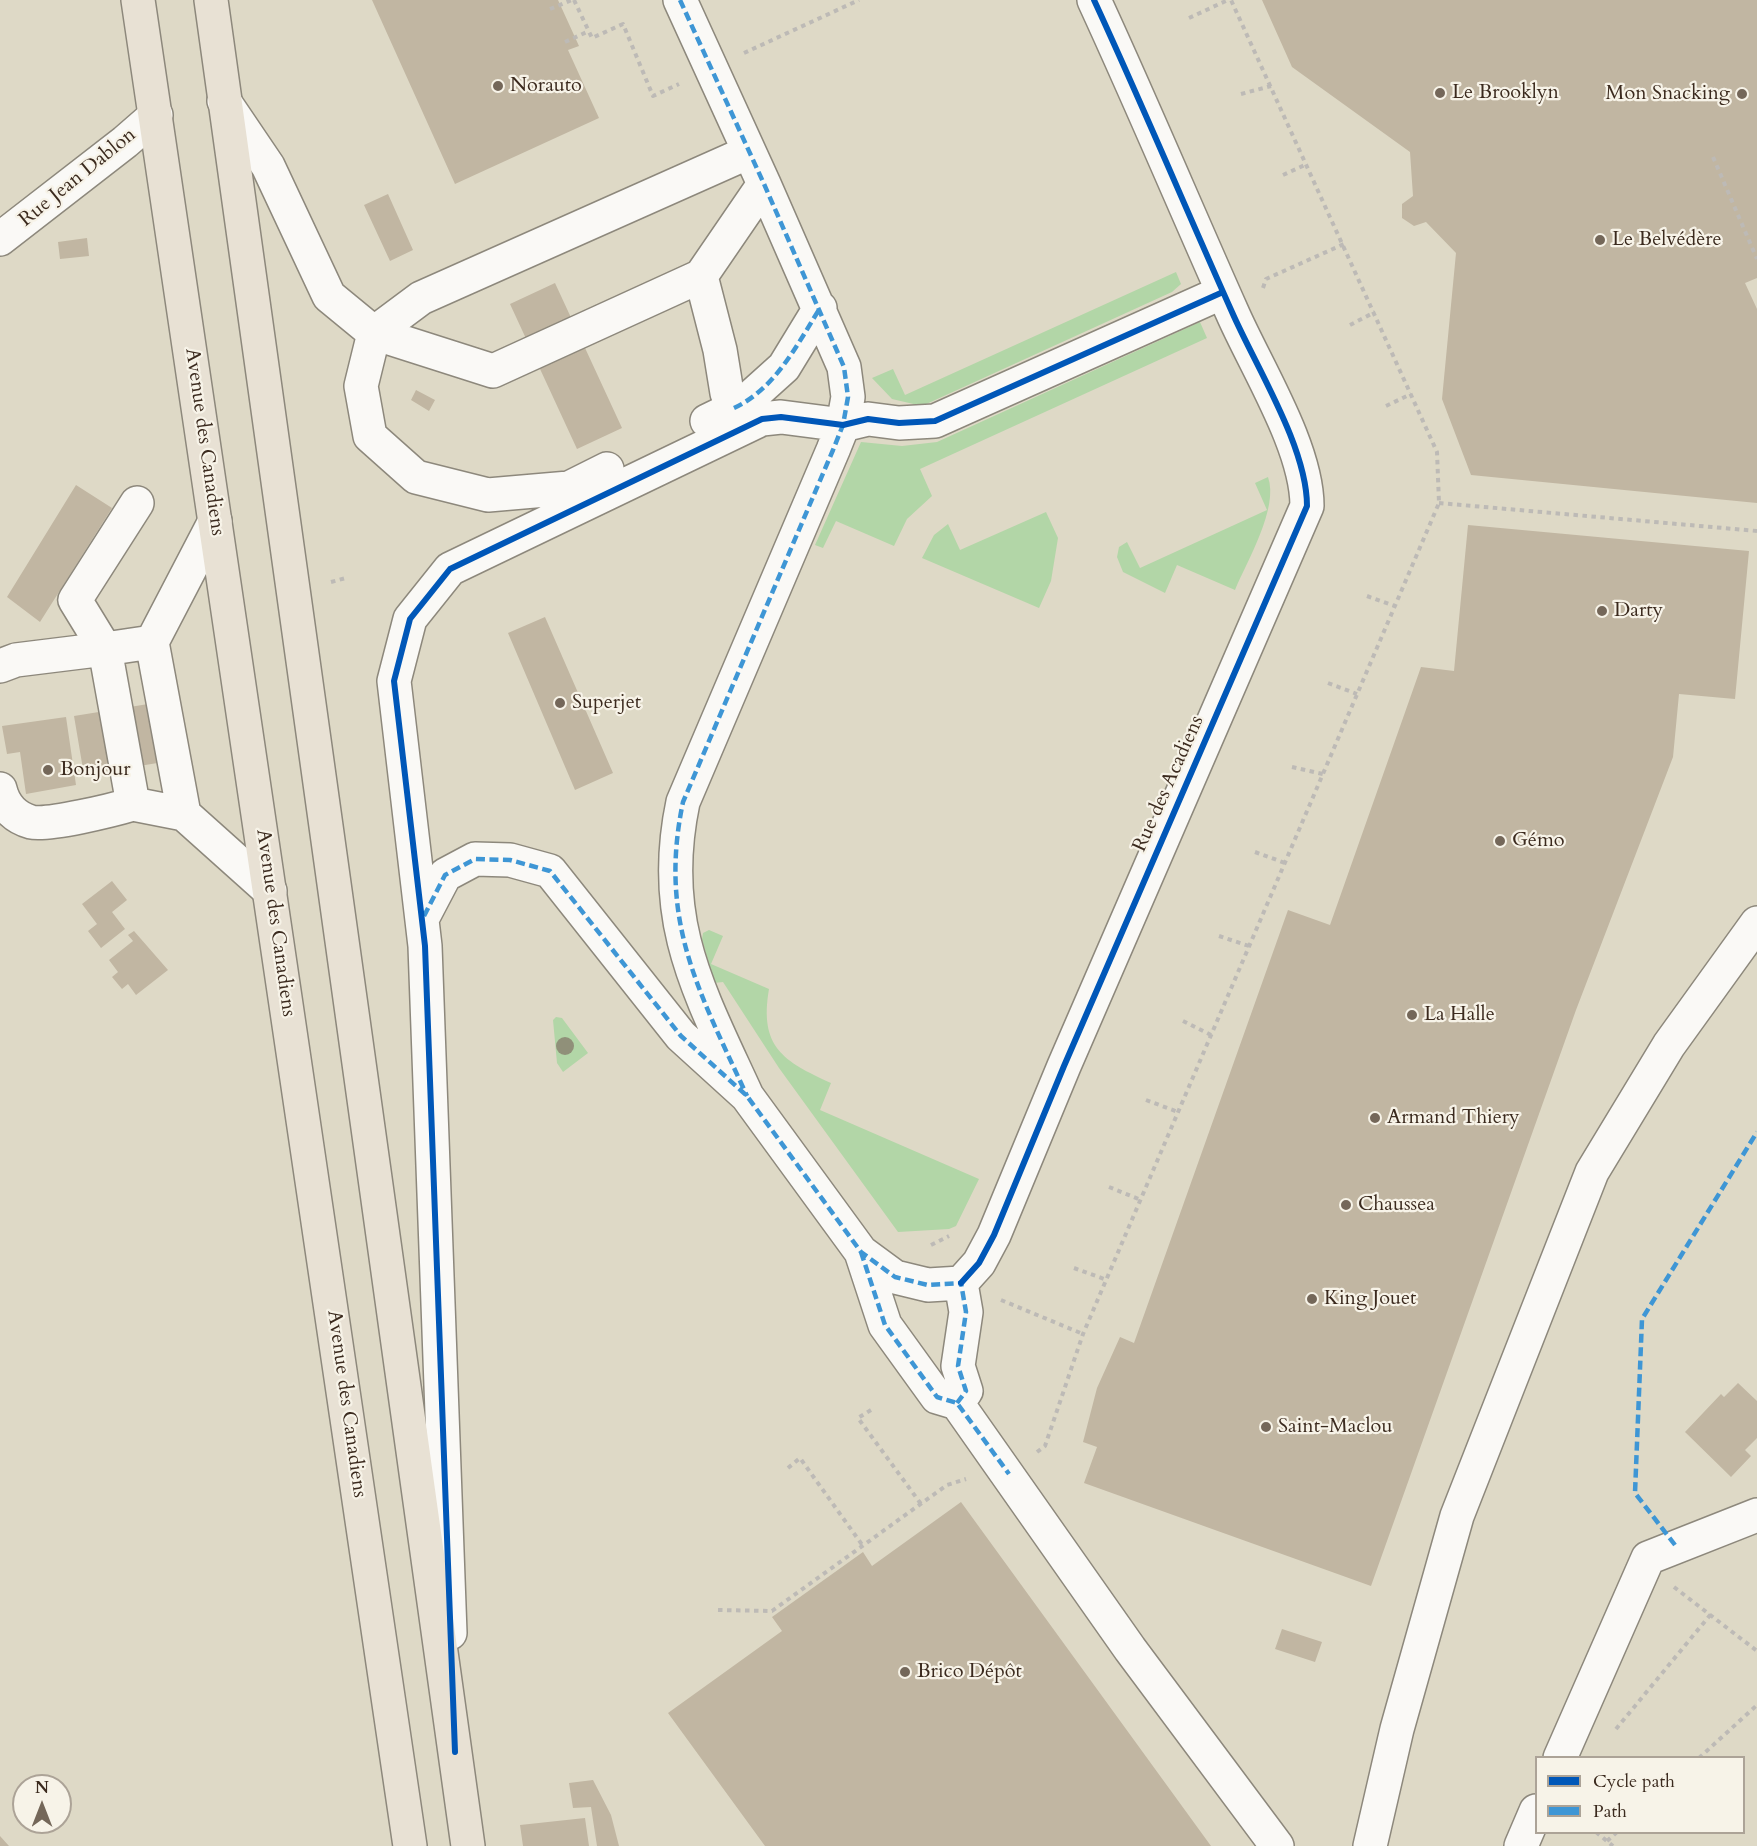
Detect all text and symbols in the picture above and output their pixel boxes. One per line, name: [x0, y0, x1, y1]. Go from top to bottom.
place label: Norauto: [510, 74, 582, 98]
marker: Norauto: [491, 79, 505, 93]
place label: Le Brooklyn: [1452, 81, 1559, 105]
place label: Mon Snacking: [1606, 82, 1730, 106]
marker: Le Brooklyn: [1433, 86, 1447, 100]
marker: Mon Snacking: [1735, 87, 1749, 101]
street label: Rue Jean Dablon: [15, 124, 141, 232]
place label: Le Belvédère: [1612, 228, 1722, 252]
marker: Le Belvédère: [1593, 233, 1607, 247]
street label: Avenue des Canadiens: [179, 347, 229, 537]
place label: Darty: [1614, 599, 1663, 623]
marker: Darty: [1595, 604, 1609, 618]
place label: Superjet: [572, 691, 641, 715]
marker: Superjet: [553, 696, 567, 710]
street label: Rue des Acadiens: [1128, 712, 1210, 856]
place label: Bonjour: [60, 758, 130, 782]
marker: Bonjour: [41, 763, 55, 777]
street label: Avenue des Canadiens: [250, 828, 300, 1018]
place label: Gémo: [1512, 829, 1565, 853]
marker: Gémo: [1493, 834, 1507, 848]
place label: La Halle: [1424, 1003, 1495, 1027]
marker: La Halle: [1405, 1008, 1419, 1022]
place label: Armand Thiery: [1387, 1106, 1520, 1130]
marker: Armand Thiery: [1368, 1111, 1382, 1125]
place label: Chaussea: [1358, 1193, 1435, 1217]
marker: Chaussea: [1339, 1198, 1353, 1212]
place label: King Jouet: [1324, 1287, 1416, 1311]
marker: King Jouet: [1305, 1292, 1319, 1306]
street label: Avenue des Canadiens: [321, 1309, 371, 1499]
place label: Saint-Maclou: [1278, 1415, 1392, 1439]
marker: Saint-Maclou: [1259, 1420, 1273, 1434]
place label: Brico Dépôt: [917, 1660, 1022, 1684]
marker: Brico Dépôt: [898, 1665, 912, 1679]
legend: [1535, 1756, 1745, 1834]
text: Cycle path: [1593, 1769, 1675, 1794]
north arrow: [12, 1774, 72, 1834]
text: N: [35, 1777, 49, 1799]
text: Path: [1593, 1799, 1627, 1824]

